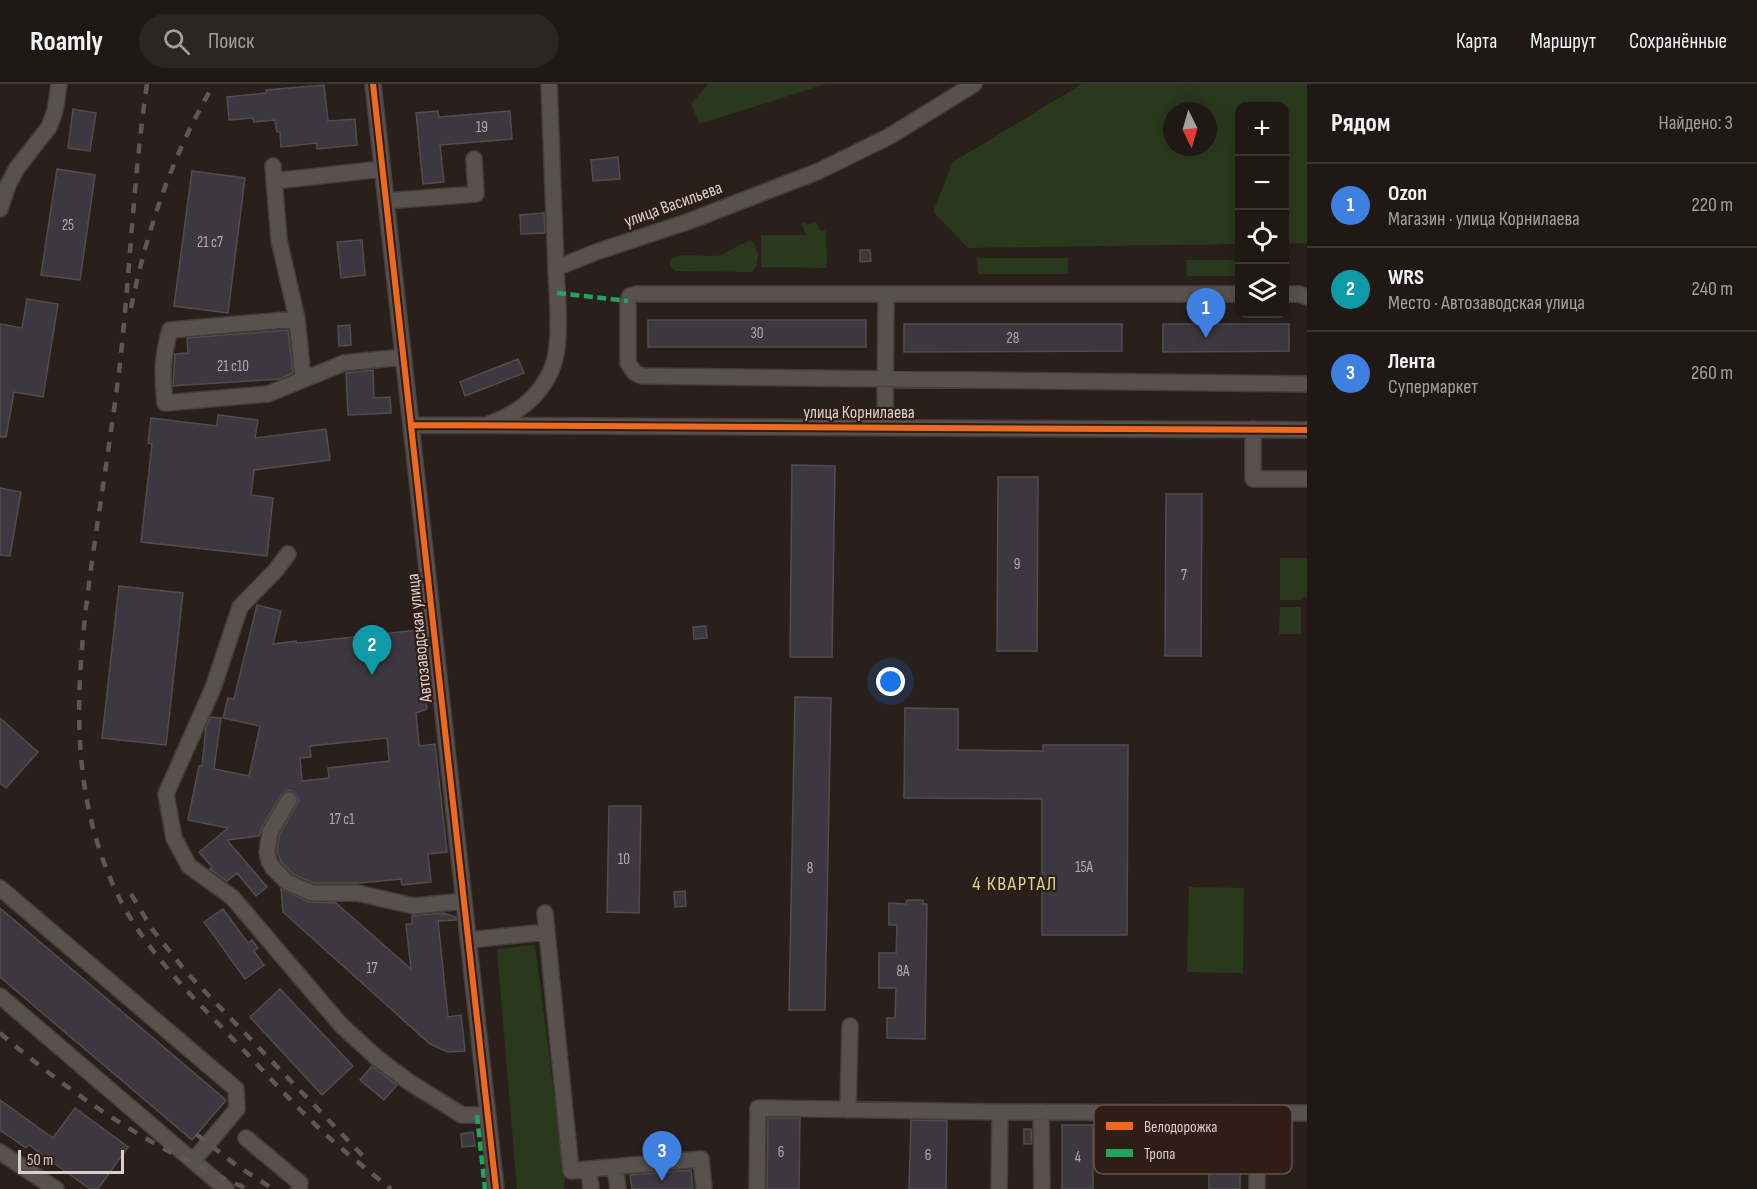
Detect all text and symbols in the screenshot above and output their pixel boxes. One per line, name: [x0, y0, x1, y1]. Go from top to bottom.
search box: [139, 14, 559, 68]
text: Roamly: [30, 25, 103, 58]
icon: search: [160, 25, 193, 58]
text: Поиск: [208, 28, 254, 55]
text: Карта: [1456, 29, 1497, 54]
text: Маршрут: [1530, 29, 1596, 54]
text: Сохранённые: [1629, 29, 1727, 54]
north arrow: [1163, 102, 1217, 156]
map controls: [1235, 102, 1289, 318]
button: +: [1235, 102, 1289, 156]
text: Рядом: [1331, 108, 1390, 139]
text: Найдено: 3: [1659, 111, 1733, 135]
house number: 19: [476, 118, 488, 137]
button: −: [1235, 156, 1289, 210]
street label: улица Васильева: [621, 177, 725, 232]
text: Ozon: [1388, 180, 1427, 207]
text: 1: [1347, 193, 1354, 217]
text: 220 m: [1692, 193, 1733, 217]
text: Магазин · улица Корнилаева: [1388, 207, 1580, 231]
button: locate: [1235, 210, 1289, 264]
house number: 25: [62, 216, 74, 235]
house number: 21 с7: [197, 233, 223, 252]
button: layers: [1235, 264, 1289, 318]
text: WRS: [1388, 264, 1424, 291]
text: 2: [1346, 277, 1355, 301]
text: 240 m: [1692, 277, 1733, 301]
pin: 1: [1186, 288, 1226, 338]
text: Место · Автозаводская улица: [1388, 291, 1585, 315]
house number: 30: [751, 324, 763, 343]
house number: 28: [1007, 329, 1019, 348]
text: Лента: [1388, 348, 1435, 375]
house number: 21 с10: [217, 357, 249, 376]
text: 3: [1346, 361, 1355, 385]
text: 260 m: [1691, 361, 1733, 385]
text: Супермаркет: [1388, 375, 1478, 399]
street label: улица Корнилаева: [803, 402, 915, 423]
house number: 9: [1014, 555, 1020, 574]
house number: 7: [1181, 566, 1187, 585]
street label: Автозаводская улица: [402, 572, 437, 704]
pin: 2: [352, 626, 392, 675]
your location: [876, 667, 905, 696]
house number: 17 с1: [330, 810, 355, 829]
house number: 10: [618, 850, 630, 869]
house number: 15А: [1075, 858, 1093, 877]
house number: 8: [807, 859, 813, 878]
district label: 4 КВАРТАЛ: [972, 872, 1058, 896]
house number: 17: [366, 959, 378, 978]
house number: 8А: [897, 962, 910, 981]
legend: [1094, 1105, 1292, 1174]
text: Велодорожка: [1144, 1118, 1217, 1137]
pin: 3: [642, 1132, 682, 1181]
house number: 6: [778, 1143, 784, 1162]
text: Тропа: [1144, 1145, 1175, 1164]
house number: 6: [925, 1146, 931, 1165]
scale bar: [18, 1147, 124, 1174]
house number: 4: [1075, 1148, 1081, 1167]
text: 50 m: [27, 1151, 53, 1170]

